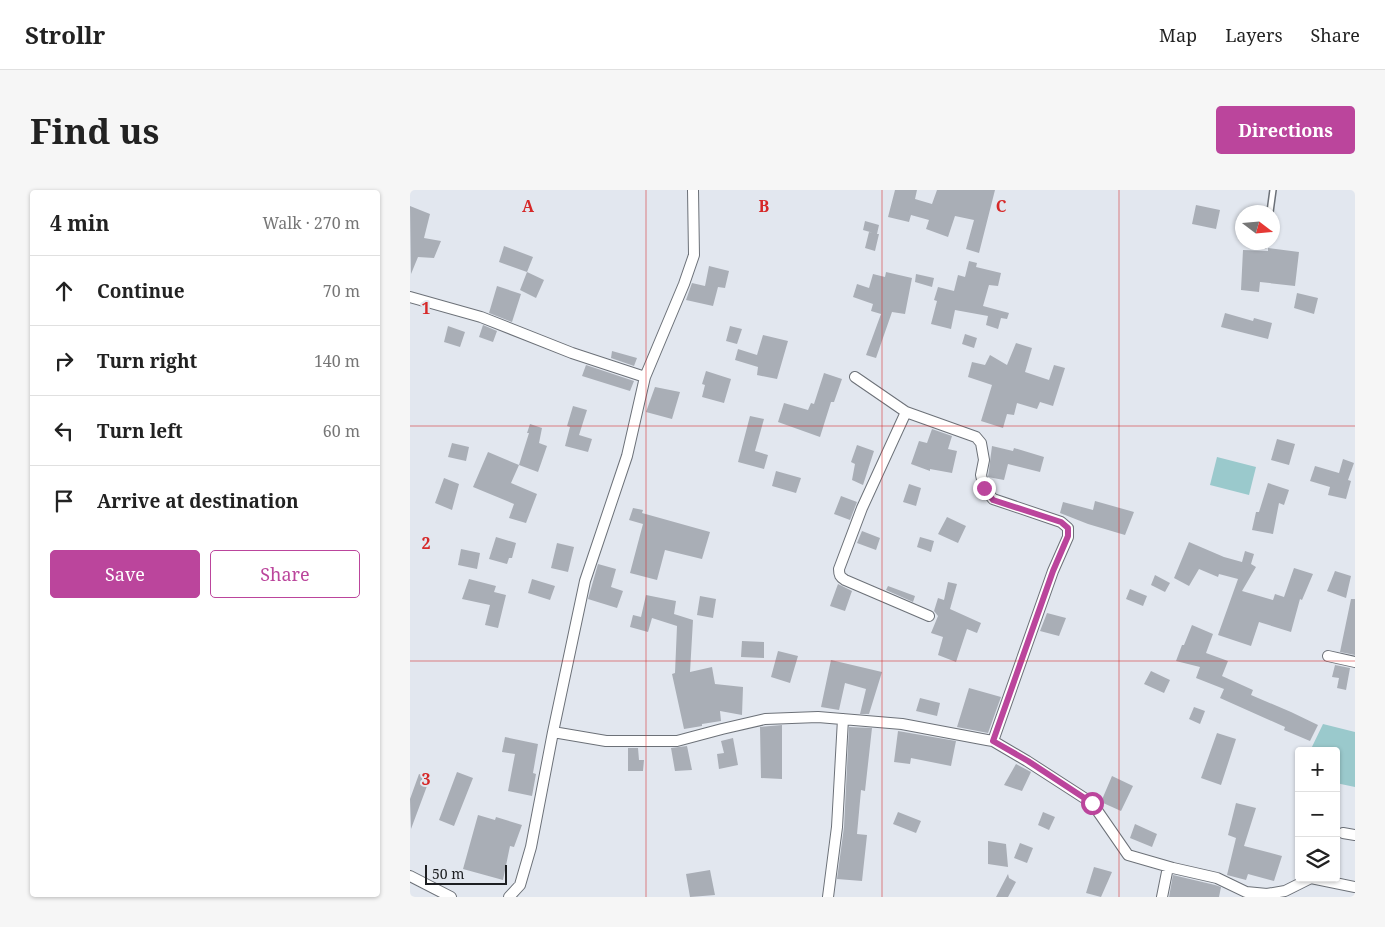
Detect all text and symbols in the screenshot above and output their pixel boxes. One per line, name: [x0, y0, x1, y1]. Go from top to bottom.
text: Strollr: [25, 18, 105, 51]
text: Map: [1159, 23, 1197, 47]
text: Layers: [1225, 23, 1283, 47]
text: Share: [1311, 23, 1360, 47]
button: Directions: [1216, 106, 1355, 154]
text: Find us: [30, 107, 159, 154]
text: A: [522, 195, 535, 217]
text: B: [759, 195, 770, 217]
text: C: [996, 195, 1007, 217]
north arrow: [1235, 205, 1280, 250]
text: 4 min: [50, 209, 109, 237]
text: Walk · 270 m: [263, 212, 360, 234]
icon: ahead: [50, 277, 78, 305]
text: Continue: [97, 278, 185, 304]
text: 70 m: [323, 280, 360, 302]
text: 1: [421, 297, 431, 319]
icon: right: [50, 347, 78, 375]
text: Turn right: [97, 348, 197, 374]
text: 140 m: [314, 350, 360, 372]
icon: left: [50, 417, 78, 445]
text: Turn left: [97, 418, 183, 444]
text: 60 m: [323, 420, 360, 442]
route end: [973, 477, 996, 500]
icon: arrive: [50, 487, 78, 515]
text: Arrive at destination: [97, 488, 299, 514]
text: 2: [421, 532, 431, 554]
button: Save: [50, 550, 200, 598]
button: Share: [210, 550, 360, 598]
map controls: [1295, 747, 1340, 882]
button: +: [1295, 747, 1340, 792]
text: 3: [421, 768, 431, 790]
route start: [1081, 792, 1104, 815]
button: −: [1295, 792, 1340, 837]
button: layers: [1295, 837, 1340, 882]
scale bar: [425, 862, 508, 885]
text: 50 m: [432, 864, 465, 883]

